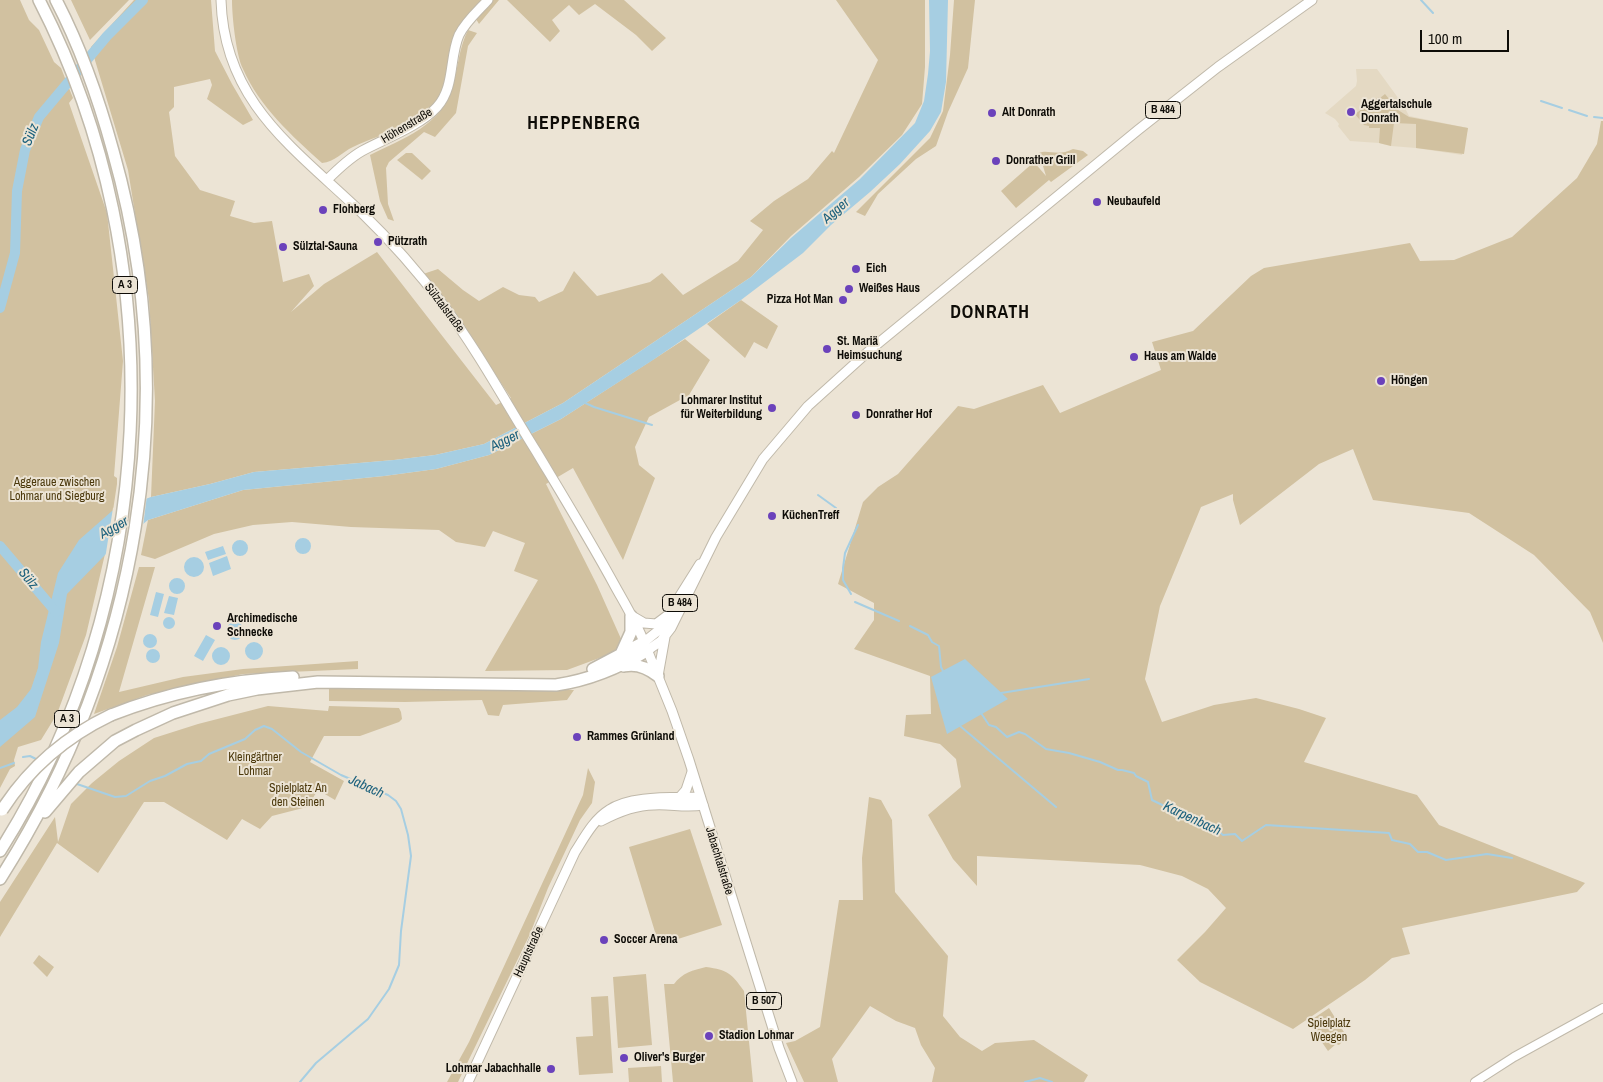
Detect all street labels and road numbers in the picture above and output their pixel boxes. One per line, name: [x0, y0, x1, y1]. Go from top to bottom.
road number: B 484: [1146, 102, 1180, 118]
street label: Höhenstraße: [379, 105, 435, 147]
road number: A 3: [112, 276, 138, 294]
street label: Sülztalstraße: [421, 281, 467, 335]
road number: B 484: [662, 594, 698, 612]
road number: A 3: [54, 711, 80, 728]
street label: Jabachtalstraße: [702, 825, 736, 897]
street label: Hauptstraße: [511, 924, 547, 980]
road number: B 507: [746, 992, 782, 1009]

